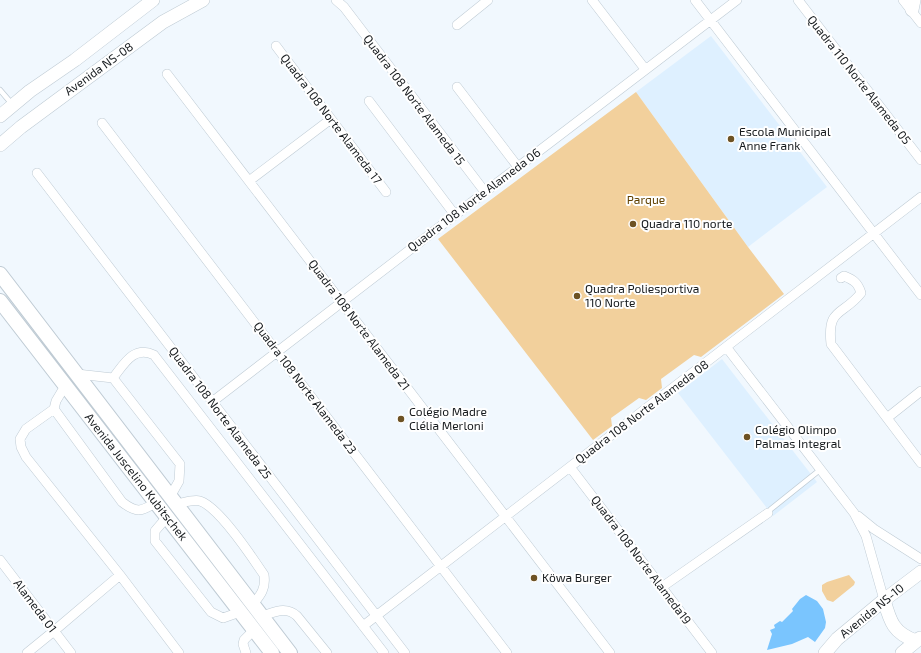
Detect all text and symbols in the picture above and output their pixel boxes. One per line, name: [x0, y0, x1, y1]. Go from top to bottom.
street label: Quadra 110 Norte Alameda 05: [804, 12, 914, 147]
street label: Quadra 108 Norte Alameda 15: [360, 31, 468, 168]
street label: Avenida NS-08: [61, 39, 135, 98]
street label: Quadra 108 Norte Alameda 17: [277, 50, 385, 187]
place label: Escola Municipal Anne Frank: [739, 124, 831, 152]
marker: Escola Municipal Anne Frank: [726, 134, 736, 144]
street label: Quadra 108 Norte Alameda 06: [404, 145, 543, 255]
park label: Parque: [627, 192, 665, 206]
place label: Quadra 110 norte: [641, 216, 733, 231]
marker: Quadra 110 norte: [628, 219, 638, 229]
street label: Quadra 108 Norte Alameda 21: [305, 256, 414, 393]
place label: Quadra Poliesportiva 110 Norte: [585, 281, 699, 309]
marker: Quadra Poliesportiva 110 Norte: [572, 291, 582, 301]
street label: Quadra 108 Norte Alameda 23: [251, 318, 360, 457]
street label: Quadra 108 Norte Alameda 25: [166, 344, 275, 482]
street label: Quadra 108 Norte Alameda 08: [572, 357, 711, 467]
place label: Colégio Madre Clélia Merloni: [409, 404, 487, 432]
street label: Avenida Juscelino Kubitschek: [83, 410, 191, 543]
marker: Colégio Madre Clélia Merloni: [396, 414, 406, 424]
place label: Colégio Olimpo Palmas Integral: [755, 422, 841, 450]
marker: Colégio Olimpo Palmas Integral: [742, 432, 752, 442]
street label: Quadra 108 Norte Alameda19: [588, 492, 695, 627]
place label: Köwa Burger: [542, 570, 612, 584]
marker: Köwa Burger: [529, 573, 539, 583]
street label: Alameda 01: [11, 576, 60, 635]
street label: Avenida NS-10: [837, 580, 906, 640]

